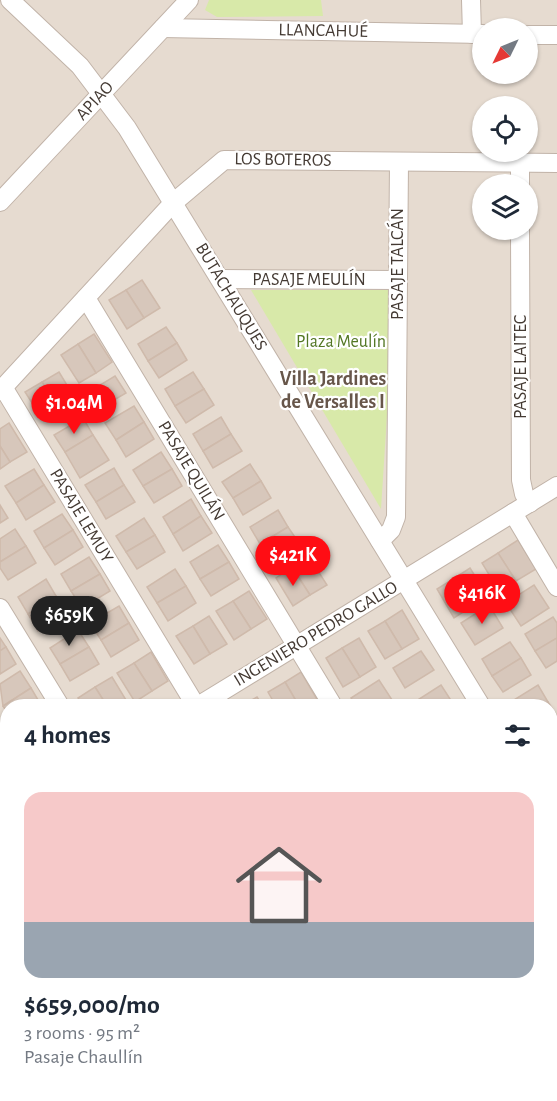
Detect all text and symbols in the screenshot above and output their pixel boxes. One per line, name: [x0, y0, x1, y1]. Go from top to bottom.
street label: LLANCAHUÉ: [278, 18, 368, 41]
north arrow: [472, 18, 538, 84]
map controls: [472, 18, 538, 240]
street label: APIAO: [73, 78, 117, 124]
button: locate: [472, 96, 538, 162]
street label: LOS BOTEROS: [234, 150, 332, 170]
button: layers: [472, 174, 538, 240]
street label: PASAJE TALCÁN: [386, 208, 407, 320]
street label: BUTACHAUQUES: [192, 240, 270, 354]
street label: PASAJE MEULÍN: [252, 268, 366, 289]
street label: PASAJE LAITEC: [512, 315, 530, 419]
park label: Plaza Meulín: [296, 333, 386, 351]
district label: Villa Jardines de Versalles I: [280, 369, 387, 412]
pin: $1.04M: [25, 384, 123, 435]
text: $1.04M: [45, 393, 103, 413]
street label: PASAJE QUILÁN: [154, 416, 230, 524]
street label: PASAJE LEMUY: [46, 466, 116, 567]
pin: $421K: [251, 536, 335, 587]
text: $421K: [269, 545, 317, 565]
pin: $416K: [440, 574, 524, 625]
street label: INGENIERO PEDRO GALLO: [231, 578, 401, 690]
text: $416K: [458, 583, 506, 603]
pin: $659K: [27, 596, 111, 647]
text: $659K: [45, 605, 93, 625]
icon: filters: [501, 719, 534, 752]
text: 4 homes: [24, 722, 111, 748]
icon: home: [225, 831, 333, 939]
text: $659,000/mo: [24, 992, 160, 1018]
text: 3 rooms · 95 m²: [24, 1023, 140, 1043]
text: Pasaje Chaullín: [24, 1047, 143, 1067]

